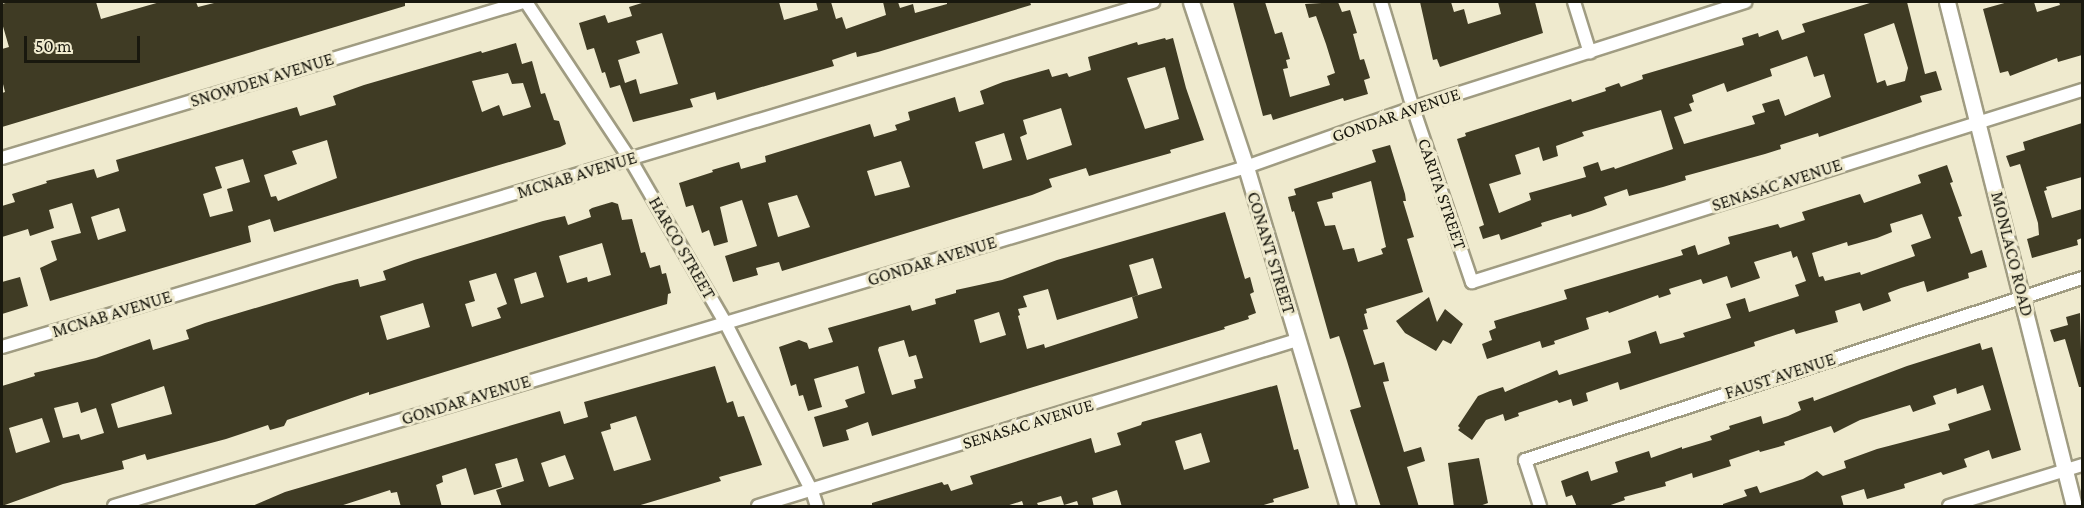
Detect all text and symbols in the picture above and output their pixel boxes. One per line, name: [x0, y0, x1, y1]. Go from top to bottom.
scale bar: [27, 24, 142, 62]
text: 50 m: [35, 36, 72, 56]
street label: SNOWDEN AVENUE: [188, 48, 336, 112]
street label: GONDAR AVENUE: [1329, 83, 1463, 147]
street label: CARITA STREET: [1413, 135, 1471, 253]
street label: MCNAB AVENUE: [515, 147, 639, 203]
street label: SENASAC AVENUE: [1709, 154, 1845, 216]
street label: CONANT STREET: [1242, 189, 1300, 317]
street label: MONLACO ROAD: [1986, 189, 2038, 319]
street label: HARCO STREET: [644, 193, 720, 303]
street label: GONDAR AVENUE: [865, 231, 999, 291]
street label: MCNAB AVENUE: [50, 286, 174, 342]
street label: FAUST AVENUE: [1722, 348, 1838, 404]
street label: GONDAR AVENUE: [399, 370, 533, 430]
street label: SENASAC AVENUE: [960, 394, 1096, 454]

